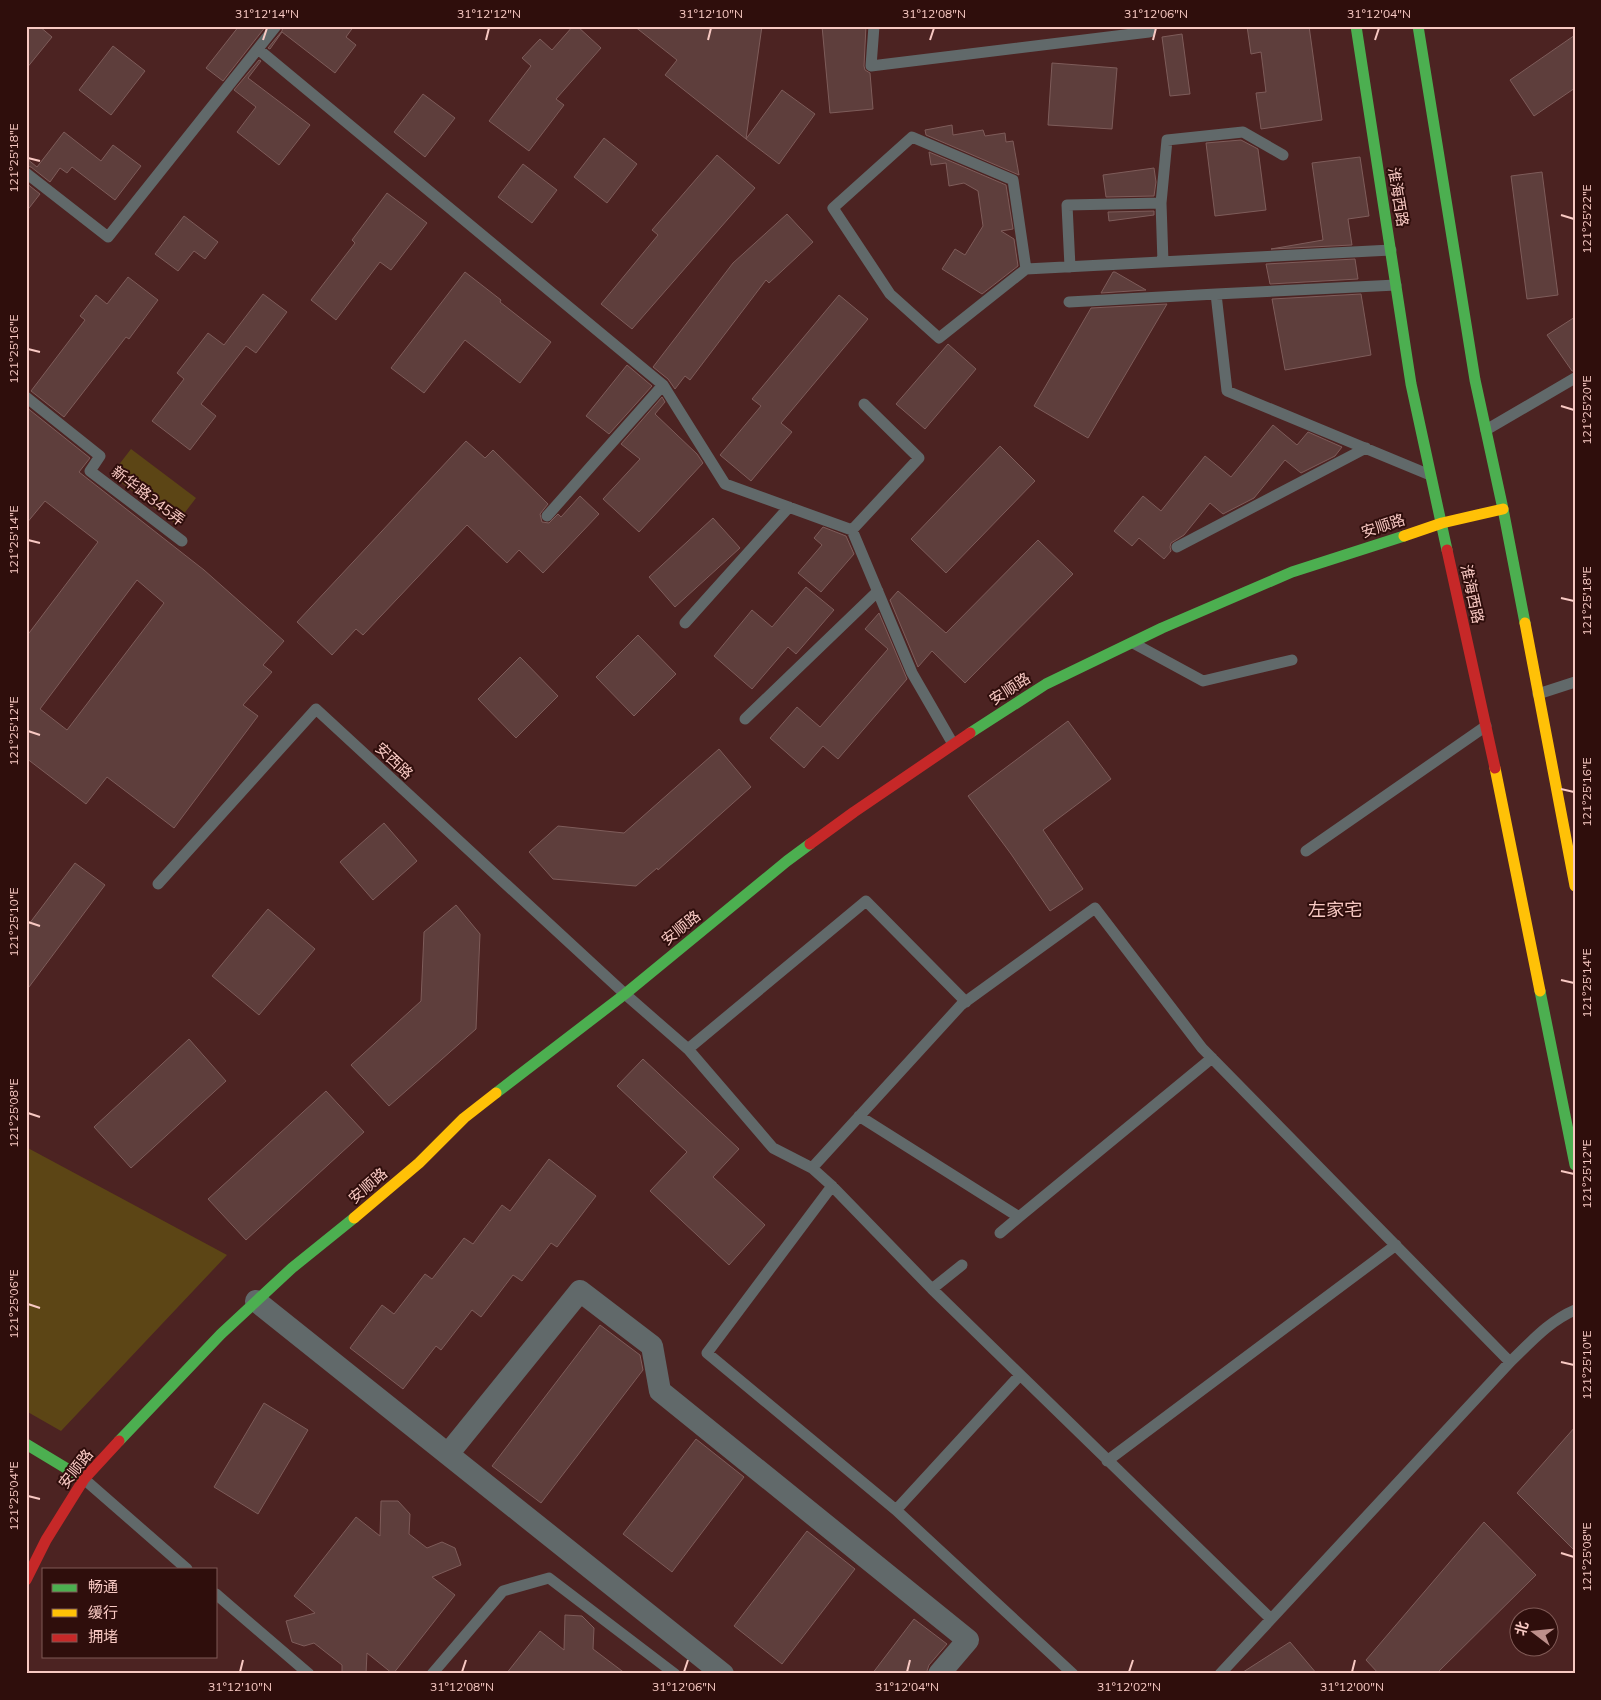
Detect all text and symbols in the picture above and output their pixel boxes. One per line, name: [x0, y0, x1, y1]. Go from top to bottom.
text: 31°12'14"N: [235, 6, 299, 21]
text: 31°12'12"N: [457, 6, 521, 21]
text: 31°12'10"N: [679, 6, 743, 21]
text: 31°12'08"N: [902, 6, 966, 21]
text: 31°12'06"N: [1124, 6, 1188, 21]
text: 31°12'04"N: [1347, 6, 1411, 21]
text: 121°25'18"E: [6, 123, 21, 193]
street label: 淮海西路: [1384, 166, 1413, 228]
text: 121°25'22"E: [1579, 184, 1594, 254]
text: 121°25'16"E: [6, 314, 21, 384]
text: 121°25'20"E: [1579, 375, 1594, 445]
street label: 新华路345弄: [108, 462, 189, 529]
text: 121°25'14"E: [6, 505, 21, 575]
street label: 安顺路: [1359, 510, 1407, 542]
street label: 淮海西路: [1457, 563, 1488, 625]
text: 121°25'18"E: [1579, 566, 1594, 636]
street label: 安顺路: [986, 668, 1034, 709]
text: 121°25'12"E: [6, 696, 21, 766]
street label: 安西路: [371, 738, 417, 783]
text: 121°25'16"E: [1579, 757, 1594, 827]
text: 121°25'10"E: [6, 887, 21, 957]
district label: 左家宅: [1308, 898, 1362, 921]
street label: 安顺路: [657, 906, 704, 949]
text: 121°25'14"E: [1579, 948, 1594, 1018]
text: 121°25'08"E: [6, 1078, 21, 1148]
text: 121°25'12"E: [1579, 1139, 1594, 1209]
street label: 安顺路: [344, 1164, 391, 1208]
text: 121°25'06"E: [6, 1269, 21, 1339]
text: 121°25'10"E: [1579, 1330, 1594, 1400]
street label: 安顺路: [54, 1445, 97, 1492]
text: 121°25'04"E: [6, 1461, 21, 1531]
text: 121°25'08"E: [1579, 1522, 1594, 1592]
legend: [42, 1568, 218, 1658]
text: 畅通: [88, 1577, 118, 1596]
text: 缓行: [88, 1603, 118, 1622]
north arrow: [1508, 1608, 1558, 1658]
text: 北: [1511, 1619, 1532, 1638]
text: 拥堵: [88, 1627, 118, 1646]
text: 31°12'10"N: [208, 1679, 272, 1694]
text: 31°12'08"N: [430, 1679, 494, 1694]
text: 31°12'06"N: [652, 1679, 716, 1694]
text: 31°12'04"N: [875, 1679, 939, 1694]
text: 31°12'02"N: [1097, 1679, 1161, 1694]
text: 31°12'00"N: [1320, 1679, 1384, 1694]

